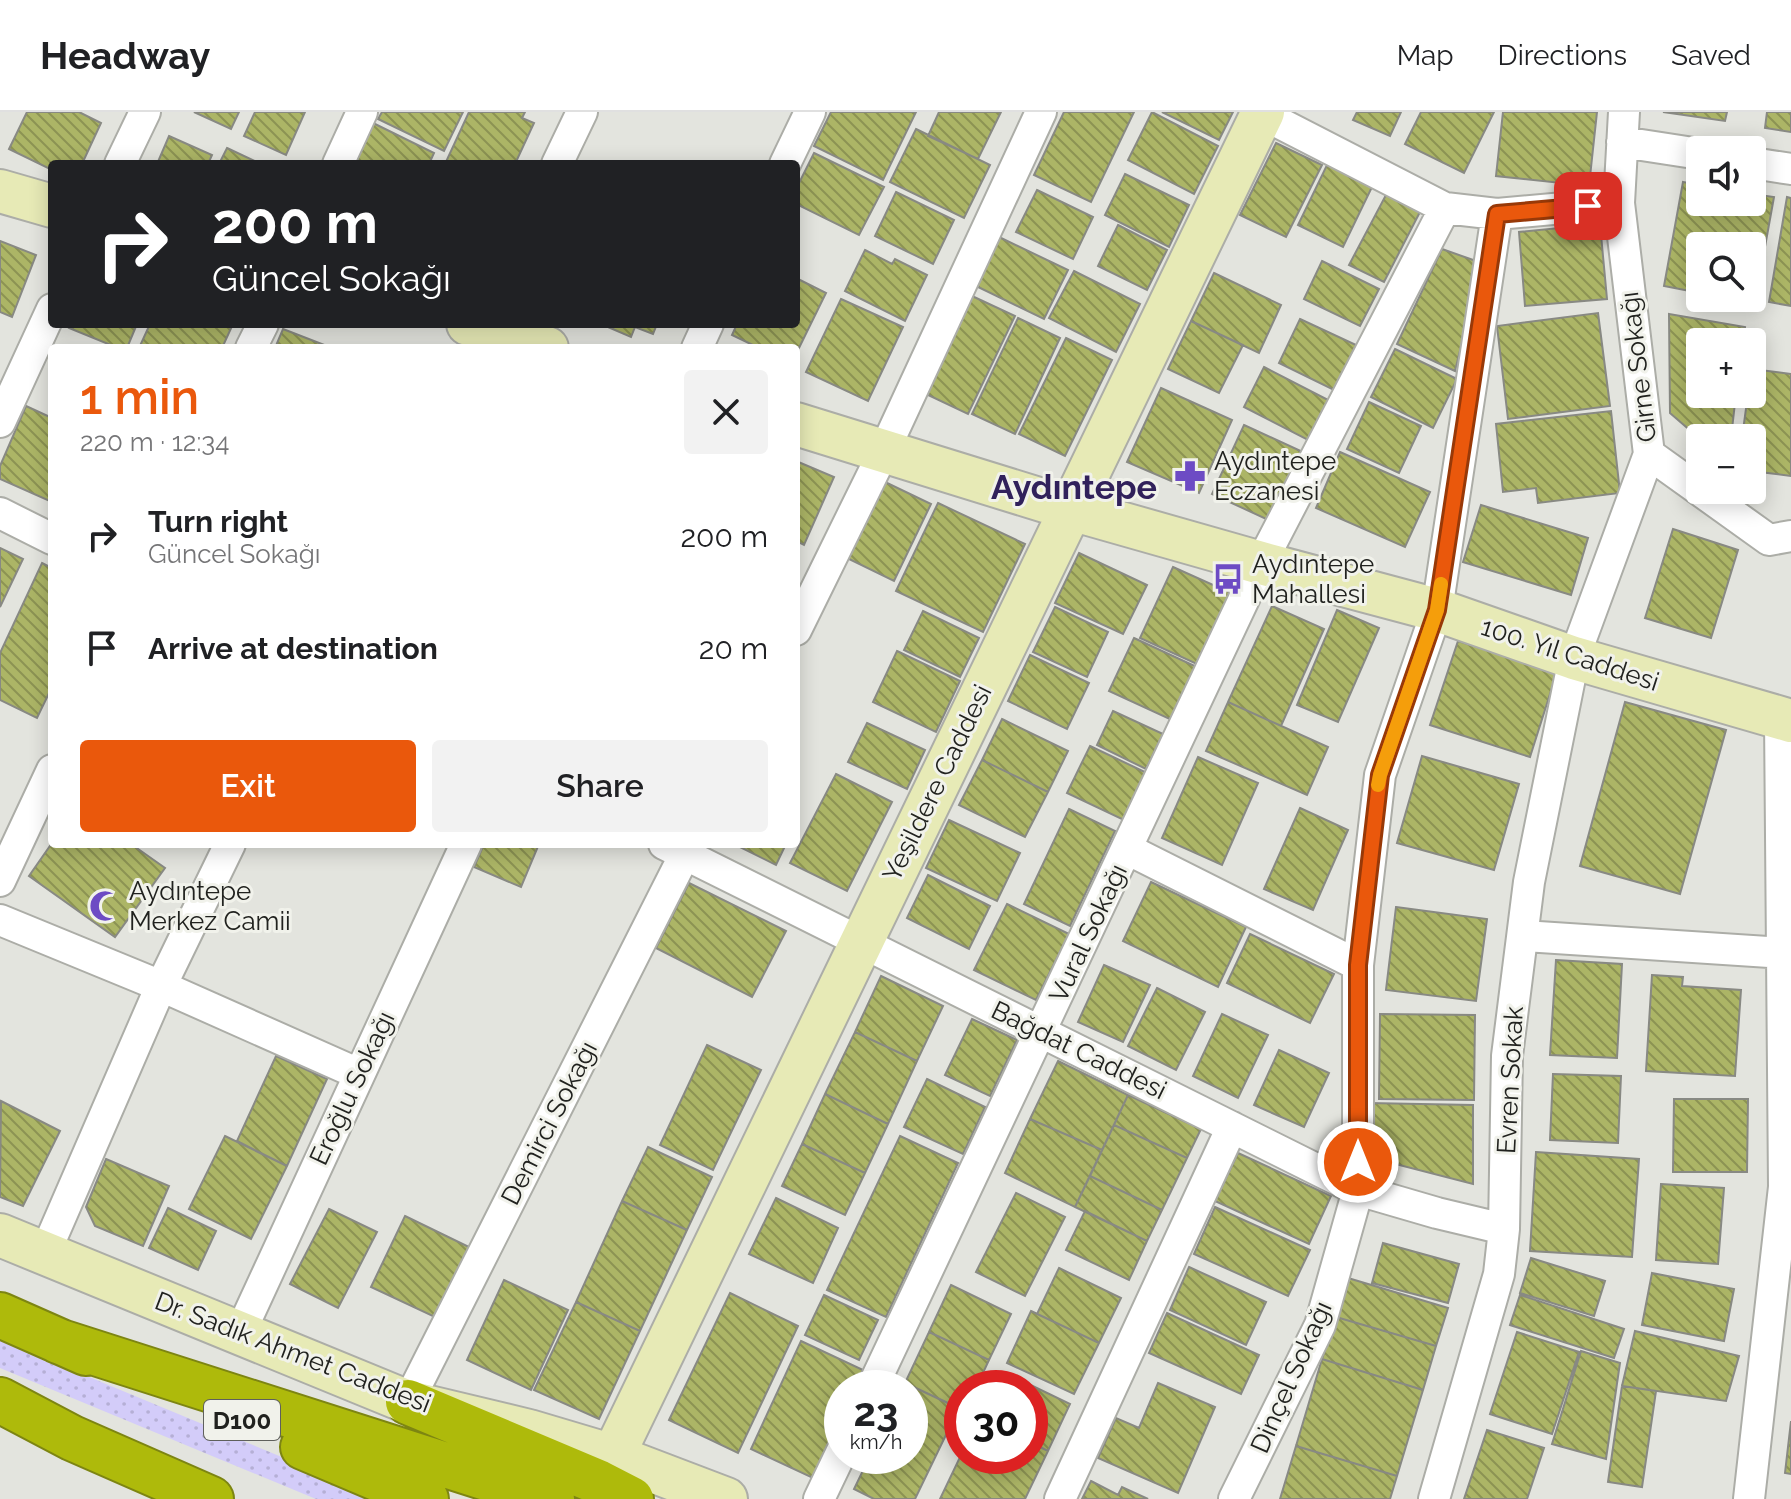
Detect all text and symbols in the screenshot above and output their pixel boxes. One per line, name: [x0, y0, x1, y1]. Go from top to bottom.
text: Headway: [40, 33, 210, 78]
text: Map: [1397, 39, 1454, 72]
text: Directions: [1498, 39, 1627, 72]
text: Saved: [1671, 39, 1751, 72]
map controls: [1686, 136, 1766, 504]
button: sound: [1686, 136, 1766, 216]
pin: [1554, 172, 1622, 240]
icon: arrive: [1566, 184, 1610, 228]
text: 200 m: [212, 190, 378, 256]
icon: right: [80, 192, 184, 296]
button: search: [1686, 232, 1766, 312]
text: Güncel Sokağı: [212, 257, 451, 299]
street label: Girne Sokağı: [1614, 290, 1662, 444]
button: +: [1686, 328, 1766, 408]
text: 1 min: [80, 369, 199, 425]
button: close: [684, 370, 768, 454]
button: −: [1686, 424, 1766, 504]
text: 220 m · 12:34: [80, 427, 229, 457]
place label: Aydıntepe Eczanesi: [1214, 446, 1336, 506]
pharmacy icon: Aydıntepe Eczanesi: [1173, 459, 1207, 493]
district label: Aydıntepe: [991, 467, 1157, 507]
text: Turn right: [148, 504, 288, 539]
icon: right: [80, 514, 124, 558]
text: 200 m: [680, 519, 768, 554]
text: Güncel Sokağı: [148, 539, 320, 569]
place label: Aydıntepe Mahallesi: [1252, 549, 1374, 609]
bus stop icon: Aydıntepe Mahallesi: [1211, 562, 1245, 596]
street label: 100. Yıl Caddesi: [1477, 611, 1663, 697]
icon: arrive: [80, 626, 124, 670]
text: Arrive at destination: [148, 631, 438, 666]
text: 20 m: [699, 631, 768, 666]
street label: Yeşildere Caddesi: [876, 680, 998, 886]
button: Exit: [80, 740, 416, 832]
button: Share: [432, 740, 768, 832]
street label: Vural Sokağı: [1043, 859, 1133, 1007]
place label: Aydıntepe Merkez Camii: [129, 876, 291, 936]
mosque icon: Aydıntepe Merkez Camii: [88, 889, 122, 923]
street label: Bağdat Caddesi: [987, 995, 1171, 1105]
street label: Evren Sokak: [1491, 1005, 1529, 1155]
street label: Eroğlu Sokağı: [303, 1006, 401, 1170]
street label: Demirci Sokağı: [495, 1036, 603, 1210]
position arrow: [1316, 1120, 1400, 1204]
street label: Dr. Sadık Ahmet Caddesi: [151, 1285, 435, 1419]
street label: Dinçel Sokağı: [1244, 1297, 1338, 1457]
speed limit sign: 30: [944, 1370, 1048, 1474]
text: 23: [854, 1388, 898, 1435]
road number: D100: [204, 1400, 280, 1440]
text: km/h: [850, 1430, 902, 1454]

